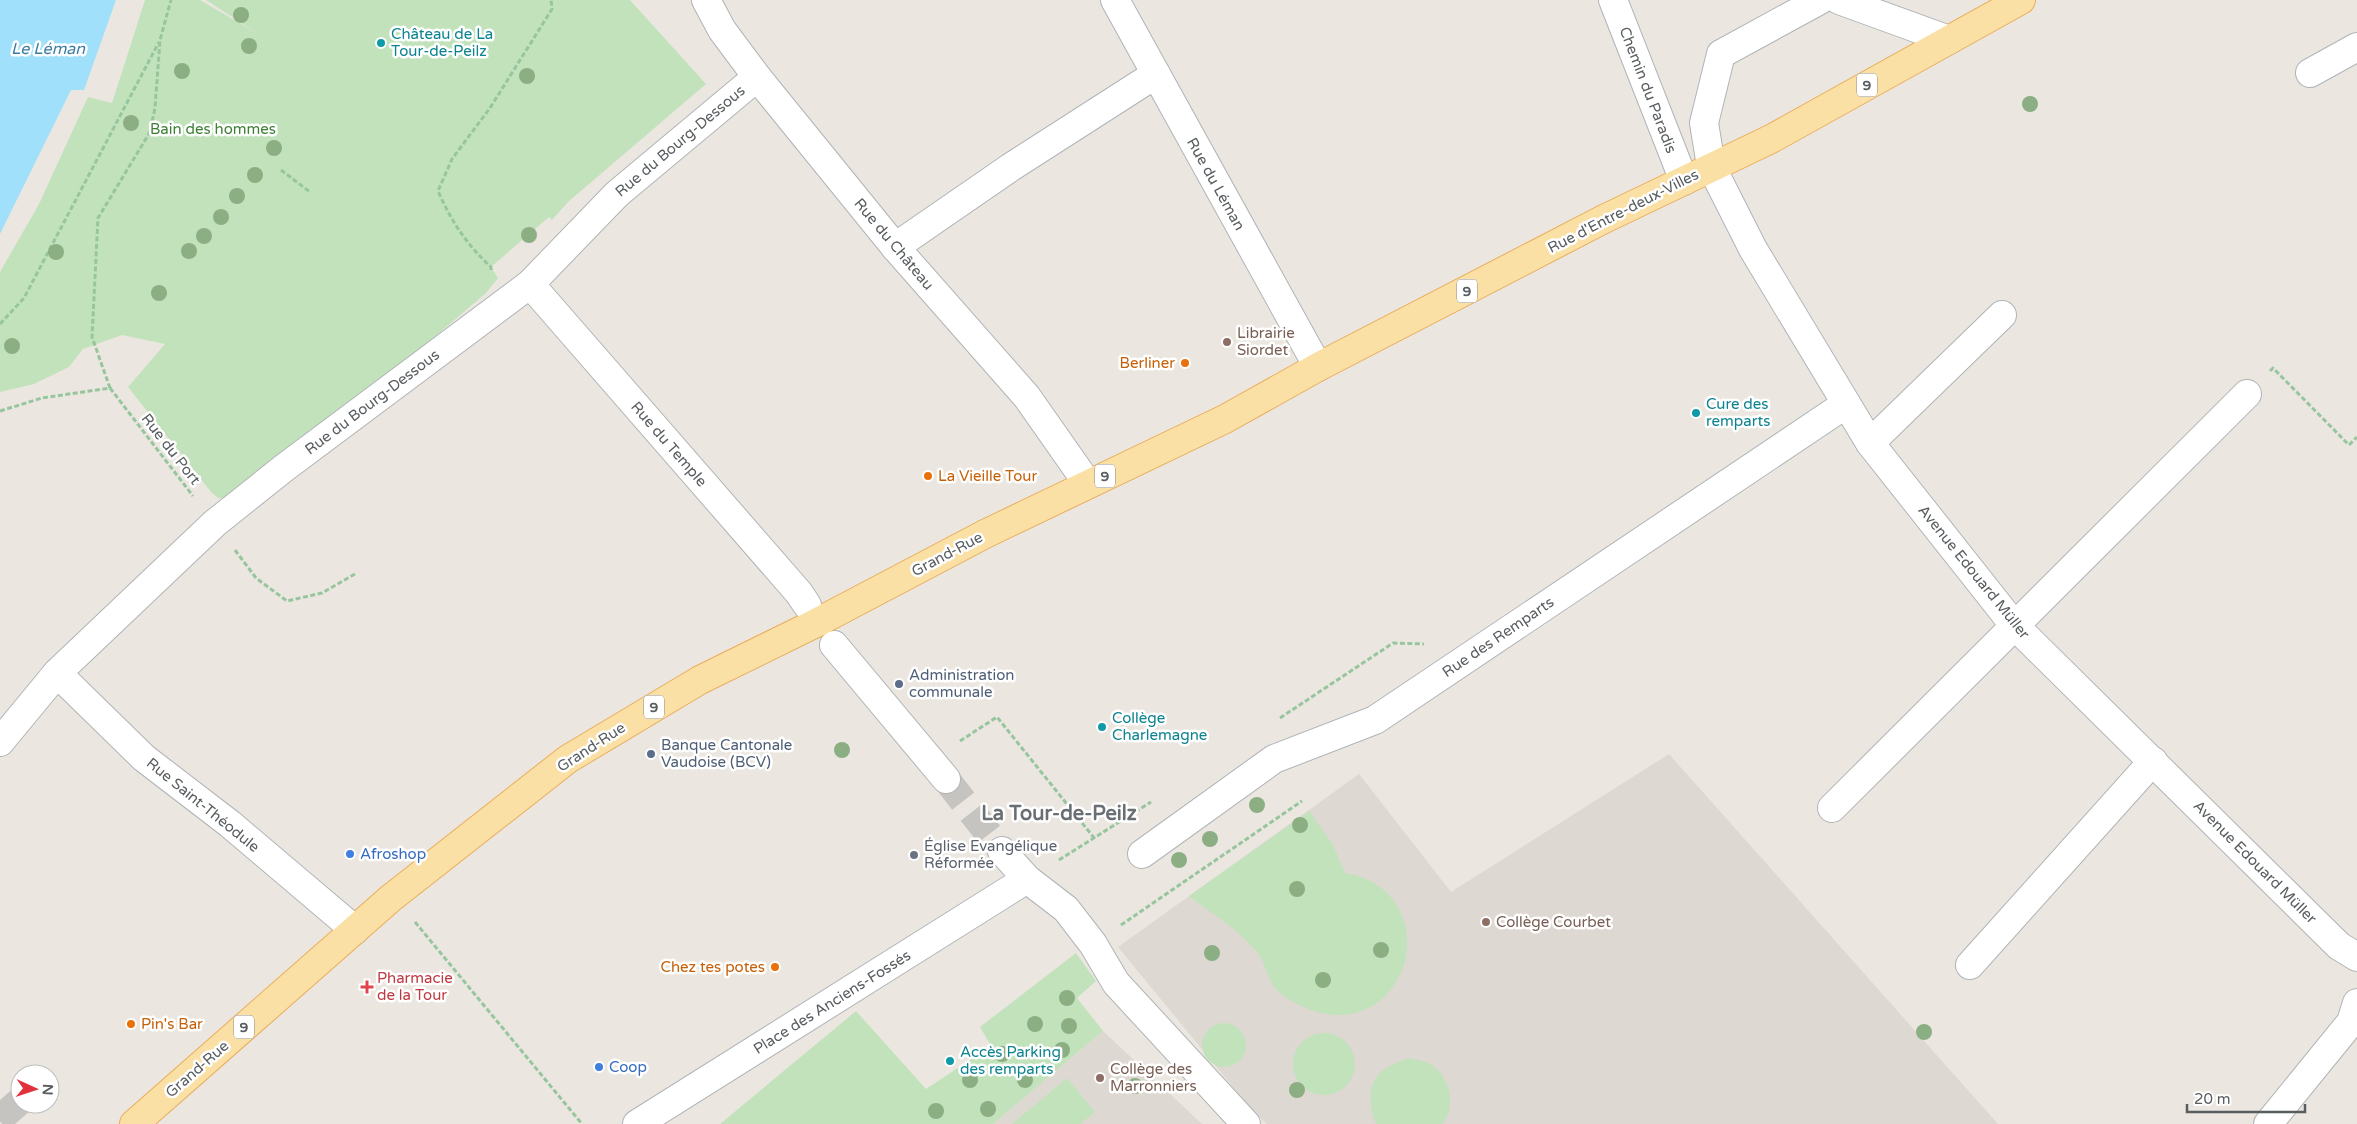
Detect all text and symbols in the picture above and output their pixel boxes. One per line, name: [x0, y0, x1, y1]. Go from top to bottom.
street label: Chemin du Paradis: [1616, 24, 1680, 156]
place label: Château de La Tour-de-Peilz: [391, 25, 493, 60]
marker: Château de La Tour-de-Peilz: [375, 37, 387, 49]
water label: Le Léman: [11, 39, 86, 59]
road number: 9: [1857, 74, 1877, 96]
street label: Rue du Bourg-Dessous: [612, 81, 748, 201]
park label: Bain des hommes: [150, 120, 276, 138]
street label: Rue du Léman: [1183, 135, 1249, 233]
street label: Rue d'Entre-deux-Villes: [1545, 165, 1701, 257]
street label: Rue du Château: [850, 194, 938, 294]
road number: 9: [1457, 280, 1477, 302]
place label: Librairie Siordet: [1237, 324, 1295, 359]
marker: Librairie Siordet: [1221, 336, 1233, 348]
street label: Rue du Bourg-Dessous: [301, 346, 443, 458]
place label: Berliner: [1120, 354, 1175, 372]
marker: Berliner: [1179, 357, 1191, 369]
place label: Cure des remparts: [1706, 395, 1770, 430]
street label: Rue du Temple: [627, 398, 711, 490]
marker: Cure des remparts: [1690, 407, 1702, 419]
street label: Rue du Port: [138, 410, 204, 488]
road number: 9: [1095, 464, 1115, 488]
place label: La Vieille Tour: [938, 467, 1037, 485]
marker: La Vieille Tour: [922, 470, 934, 482]
street label: Avenue Edouard Müller: [1914, 501, 2034, 643]
street label: Grand-Rue: [908, 528, 986, 580]
street label: Rue des Remparts: [1439, 593, 1557, 681]
place label: Administration communale: [909, 666, 1014, 701]
marker: Administration communale: [893, 678, 905, 690]
road number: 9: [644, 696, 664, 719]
place label: Collège Charlemagne: [1112, 709, 1207, 744]
street label: Grand-Rue: [554, 718, 628, 776]
marker: Collège Charlemagne: [1096, 721, 1108, 733]
place label: Banque Cantonale Vaudoise (BCV): [661, 736, 792, 771]
marker: Banque Cantonale Vaudoise (BCV): [645, 748, 657, 760]
street label: Rue Saint-Théodule: [143, 754, 263, 856]
street label: Avenue Edouard Müller: [2190, 797, 2321, 928]
district label: La Tour-de-Peilz: [981, 802, 1137, 826]
place label: Église Evangélique Réformée: [924, 837, 1057, 872]
place label: Afroshop: [360, 845, 426, 863]
marker: Afroshop: [344, 848, 356, 860]
marker: Église Evangélique Réformée: [908, 849, 920, 861]
place label: Collège Courbet: [1496, 913, 1611, 931]
marker: Collège Courbet: [1480, 916, 1492, 928]
street label: Place des Anciens-Fossés: [750, 946, 914, 1058]
place label: Chez tes potes: [661, 958, 765, 976]
marker: Chez tes potes: [769, 961, 781, 973]
place label: Pharmacie de la Tour: [377, 969, 453, 1004]
marker: Pharmacie de la Tour: [361, 981, 373, 993]
place label: Pin's Bar: [141, 1015, 203, 1033]
road number: 9: [234, 1016, 254, 1038]
marker: Pin's Bar: [125, 1018, 137, 1030]
street label: Grand-Rue: [162, 1037, 232, 1101]
place label: Accès Parking des remparts: [960, 1043, 1061, 1078]
marker: Accès Parking des remparts: [944, 1055, 956, 1067]
place label: Coop: [609, 1058, 647, 1076]
place label: Collège des Marronniers: [1110, 1060, 1197, 1095]
marker: Coop: [593, 1061, 605, 1073]
north arrow: [10, 1064, 60, 1114]
marker: Collège des Marronniers: [1094, 1072, 1106, 1084]
scale bar: [2187, 1082, 2304, 1114]
text: N: [39, 1084, 56, 1096]
text: 20 m: [2194, 1090, 2231, 1108]

